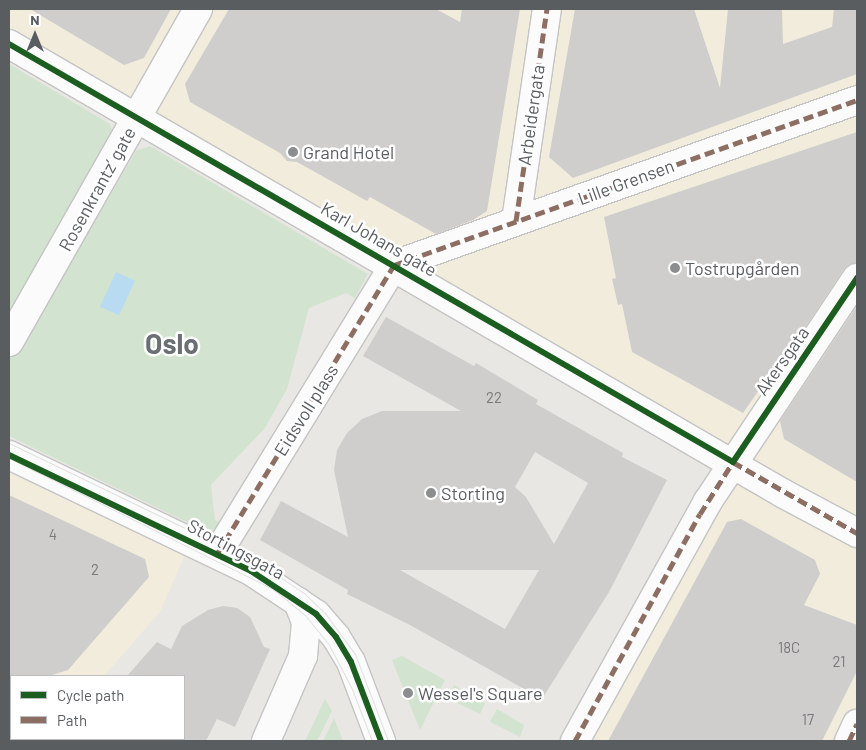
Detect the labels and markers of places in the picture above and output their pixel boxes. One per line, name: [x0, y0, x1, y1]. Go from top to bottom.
place label: Grand Hotel: [303, 141, 394, 163]
marker: Grand Hotel: [287, 146, 299, 158]
place label: Tostrupgården: [685, 257, 800, 279]
marker: Tostrupgården: [669, 262, 681, 274]
place label: Storting: [441, 482, 505, 504]
marker: Storting: [425, 487, 437, 499]
place label: Wessel's Square: [418, 682, 543, 704]
marker: Wessel's Square: [402, 687, 414, 699]

